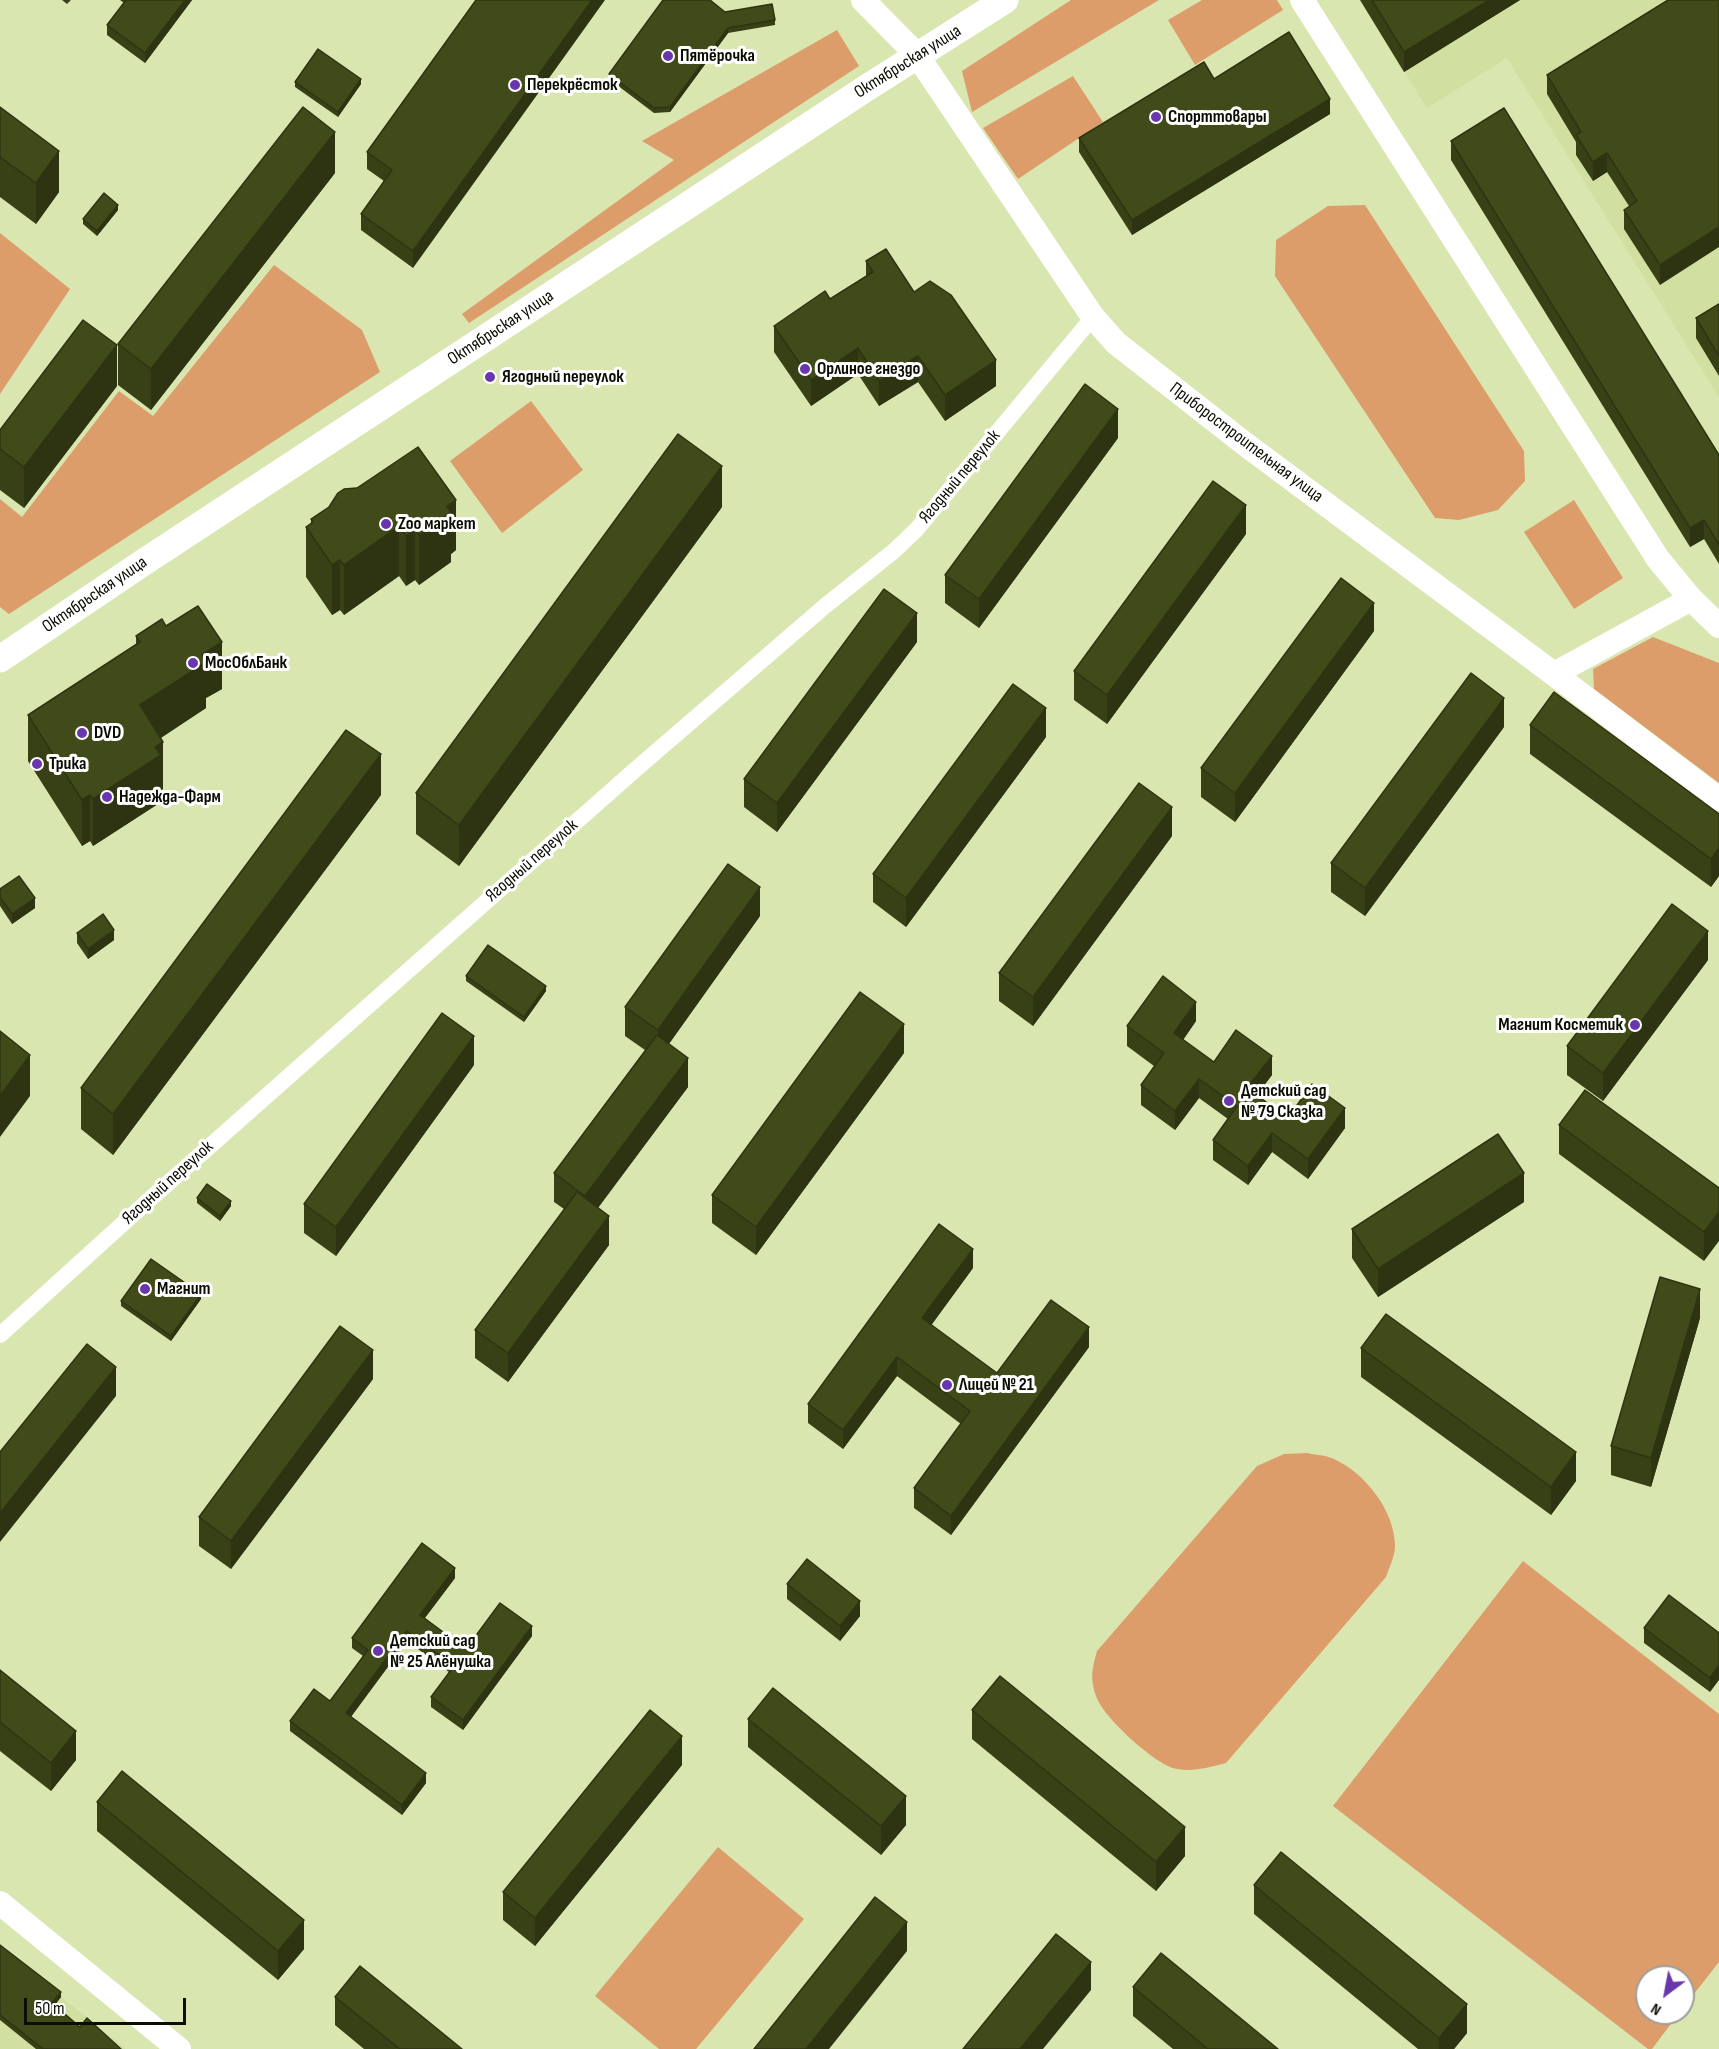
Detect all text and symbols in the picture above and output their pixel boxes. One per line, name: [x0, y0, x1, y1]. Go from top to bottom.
street label: Октябрьская улица: [851, 21, 965, 103]
place label: Пятёрочка: [680, 45, 755, 67]
marker: Пятёрочка: [661, 49, 675, 63]
place label: Перекрёсток: [527, 74, 618, 96]
marker: Перекрёсток: [508, 78, 522, 92]
place label: Спорттовары: [1168, 106, 1267, 128]
marker: Спорттовары: [1149, 110, 1163, 124]
street label: Октябрьская улица: [444, 286, 558, 370]
place label: Орлиное гнездо: [817, 358, 920, 380]
marker: Орлиное гнездо: [798, 362, 812, 376]
place label: Ягодный переулок: [502, 366, 624, 388]
marker: Ягодный переулок: [483, 370, 497, 384]
street label: Приборостроительная улица: [1165, 378, 1327, 508]
street label: Ягодный переулок: [915, 426, 1005, 528]
place label: Zoo маркет: [398, 513, 476, 535]
marker: Zoo маркет: [379, 517, 393, 531]
street label: Октябрьская улица: [38, 552, 152, 638]
place label: МосОблБанк: [205, 652, 287, 674]
marker: МосОблБанк: [186, 656, 200, 670]
place label: DVD: [94, 722, 121, 744]
marker: DVD: [75, 726, 89, 740]
place label: Трика: [49, 753, 86, 775]
marker: Трика: [30, 757, 44, 771]
place label: Надежда-Фарм: [119, 786, 221, 808]
marker: Надежда-Фарм: [100, 790, 114, 804]
street label: Ягодный переулок: [481, 815, 583, 907]
place label: Магнит Косметик: [1498, 1014, 1623, 1036]
marker: Магнит Косметик: [1628, 1018, 1642, 1032]
place label: Детский сад № 79 Сказка: [1241, 1080, 1326, 1122]
marker: Детский сад № 79 Сказка: [1222, 1094, 1236, 1108]
street label: Ягодный переулок: [118, 1136, 218, 1230]
place label: Магнит: [157, 1278, 210, 1300]
marker: Магнит: [138, 1282, 152, 1296]
place label: Лицей № 21: [959, 1374, 1034, 1396]
marker: Лицей № 21: [940, 1378, 954, 1392]
place label: Детский сад № 25 Алёнушка: [390, 1630, 491, 1672]
marker: Детский сад № 25 Алёнушка: [371, 1644, 385, 1658]
north arrow: [1635, 1965, 1695, 2025]
scale bar: [27, 1986, 189, 2024]
text: 50 m: [35, 1998, 65, 2019]
text: N: [1648, 1999, 1665, 2019]

